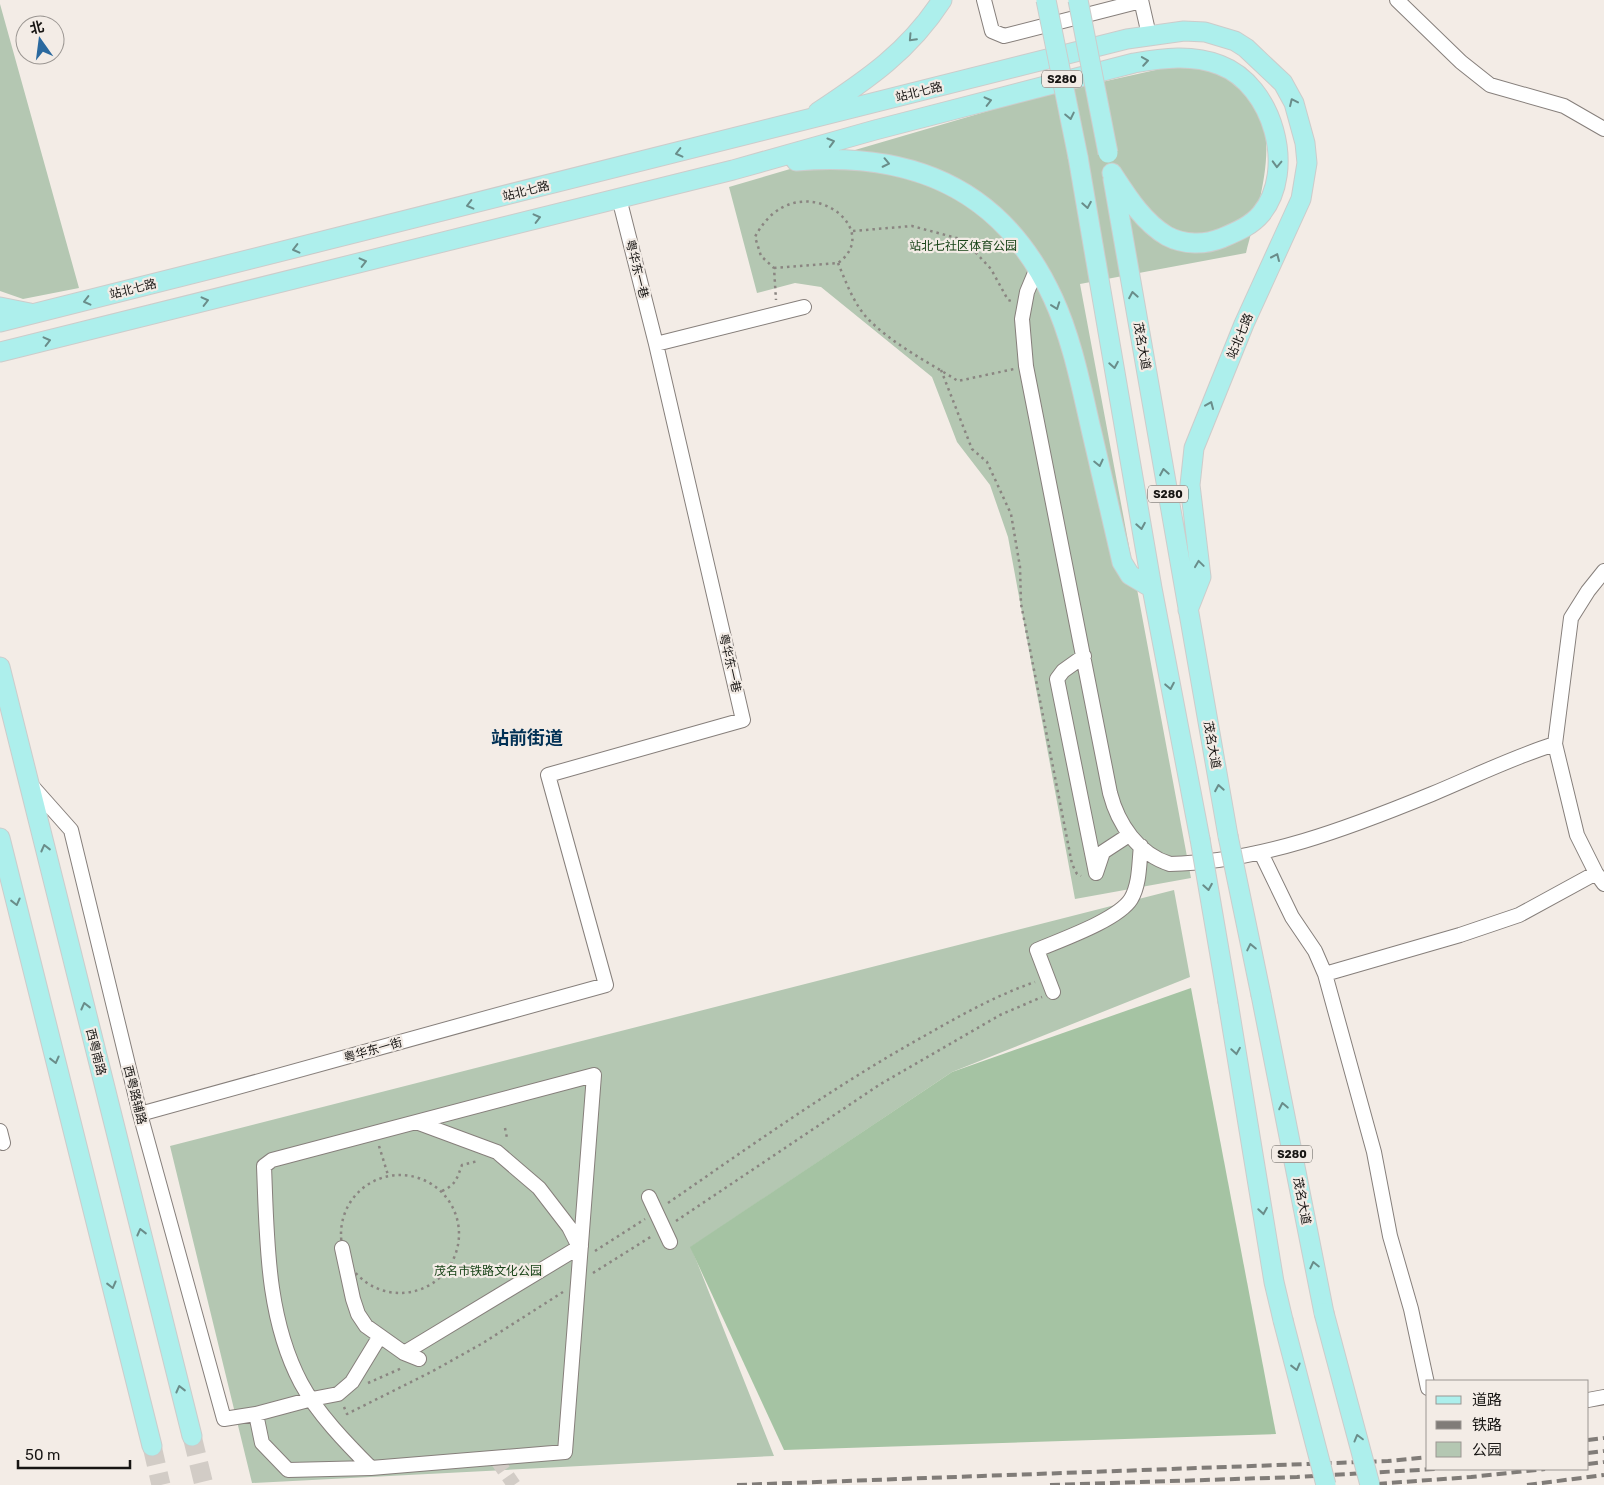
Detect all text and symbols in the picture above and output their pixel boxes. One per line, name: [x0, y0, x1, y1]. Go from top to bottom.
north arrow: [15, 15, 65, 65]
text: 北: [28, 18, 46, 38]
one-way arrow: [909, 32, 918, 41]
one-way arrow: [1141, 57, 1150, 67]
road number: S280: [1042, 70, 1082, 88]
street label: 站北七路: [894, 79, 944, 105]
one-way arrow: [983, 96, 992, 107]
one-way arrow: [1289, 98, 1299, 107]
one-way arrow: [1064, 112, 1075, 121]
one-way arrow: [826, 138, 834, 148]
one-way arrow: [674, 147, 683, 158]
one-way arrow: [881, 157, 890, 168]
one-way arrow: [1272, 160, 1282, 168]
street label: 站北七路: [501, 178, 551, 204]
one-way arrow: [466, 199, 475, 210]
one-way arrow: [1081, 201, 1091, 210]
one-way arrow: [533, 214, 541, 224]
street label: 粤华东一巷: [623, 238, 651, 300]
park label: 站北七社区体育公园: [909, 239, 1017, 253]
one-way arrow: [291, 243, 300, 254]
one-way arrow: [1269, 253, 1280, 262]
one-way arrow: [358, 257, 367, 268]
street label: 站北七路: [108, 276, 158, 302]
one-way arrow: [1129, 291, 1139, 299]
one-way arrow: [82, 295, 91, 306]
one-way arrow: [200, 296, 209, 307]
one-way arrow: [1050, 302, 1060, 310]
street label: 站北七路: [1224, 311, 1256, 361]
street label: 茂名大道: [1131, 321, 1153, 371]
one-way arrow: [43, 336, 51, 346]
one-way arrow: [1108, 361, 1118, 370]
one-way arrow: [1204, 401, 1215, 410]
one-way arrow: [1093, 458, 1104, 467]
one-way arrow: [1160, 468, 1170, 477]
road number: S280: [1148, 486, 1188, 502]
one-way arrow: [1136, 521, 1146, 530]
one-way arrow: [1195, 559, 1205, 568]
street label: 粤华东一巷: [716, 632, 744, 694]
one-way arrow: [1165, 681, 1175, 690]
street label: 茂名大道: [1201, 720, 1223, 770]
district label: 站前街道: [491, 727, 563, 749]
one-way arrow: [1215, 783, 1225, 792]
one-way arrow: [40, 844, 51, 853]
one-way arrow: [1203, 883, 1213, 891]
one-way arrow: [10, 898, 21, 907]
one-way arrow: [1246, 943, 1257, 952]
one-way arrow: [80, 1002, 90, 1010]
street label: 西粤南路: [83, 1027, 109, 1077]
street label: 粤华东一街: [342, 1035, 404, 1065]
one-way arrow: [1231, 1046, 1241, 1055]
one-way arrow: [49, 1055, 60, 1064]
street label: 西粤路辅路: [121, 1064, 149, 1126]
one-way arrow: [1278, 1101, 1289, 1110]
road number: S280: [1272, 1146, 1312, 1162]
street label: 茂名大道: [1291, 1176, 1313, 1226]
one-way arrow: [1257, 1206, 1267, 1215]
one-way arrow: [136, 1227, 147, 1236]
one-way arrow: [1309, 1261, 1320, 1270]
park label: 茂名市铁路文化公园: [434, 1264, 542, 1278]
one-way arrow: [106, 1281, 116, 1289]
one-way arrow: [1290, 1363, 1300, 1371]
legend: [1426, 1380, 1589, 1470]
one-way arrow: [175, 1385, 186, 1394]
text: 道路: [1472, 1391, 1502, 1409]
text: 铁路: [1472, 1416, 1502, 1434]
one-way arrow: [1353, 1434, 1363, 1442]
scale bar: [18, 1438, 130, 1470]
text: 公园: [1472, 1441, 1502, 1459]
text: 50 m: [25, 1446, 60, 1464]

